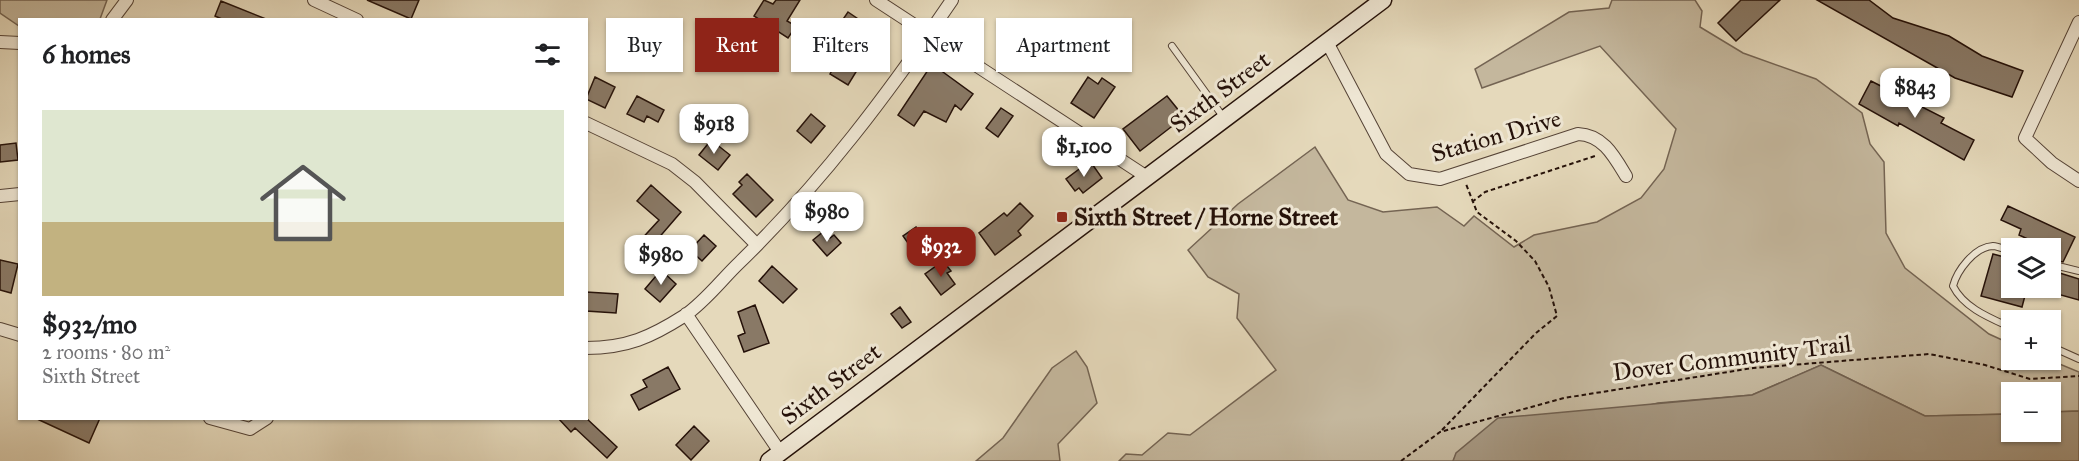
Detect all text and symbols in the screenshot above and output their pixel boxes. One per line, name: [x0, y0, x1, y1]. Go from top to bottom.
chip: Buy: [606, 18, 683, 72]
chip: Rent: [695, 18, 779, 72]
chip: Filters: [791, 18, 890, 72]
chip: New: [902, 18, 984, 72]
chip: Apartment: [996, 18, 1132, 72]
text: 6 homes: [42, 38, 131, 70]
icon: filters: [531, 38, 564, 71]
street label: Sixth Street: [1164, 44, 1276, 139]
pin: $843: [1879, 68, 1951, 119]
text: $843: [1894, 75, 1936, 99]
street label: Station Drive: [1428, 103, 1564, 169]
pin: $918: [678, 104, 750, 155]
text: $918: [693, 111, 735, 135]
pin: $1,100: [1035, 127, 1133, 178]
text: $1,100: [1056, 134, 1112, 158]
icon: home: [249, 149, 357, 257]
pin: $980: [791, 192, 863, 243]
text: $980: [804, 199, 850, 223]
place label: Sixth Street / Horne Street: [1074, 202, 1338, 232]
marker: Sixth Street / Horne Street: [1055, 210, 1069, 224]
pin: $932: [905, 227, 977, 278]
text: $932: [921, 234, 961, 258]
pin: $980: [625, 235, 697, 286]
map controls: [2001, 238, 2061, 442]
button: layers: [2001, 238, 2061, 298]
text: $980: [638, 242, 684, 266]
text: $932/mo: [42, 308, 137, 340]
button: +: [2001, 310, 2061, 370]
street label: Dover Community Trail: [1611, 328, 1854, 388]
street label: Sixth Street: [775, 336, 887, 431]
text: 2 rooms · 80 m²: [42, 340, 170, 364]
text: Sixth Street: [42, 364, 140, 388]
button: −: [2001, 382, 2061, 442]

